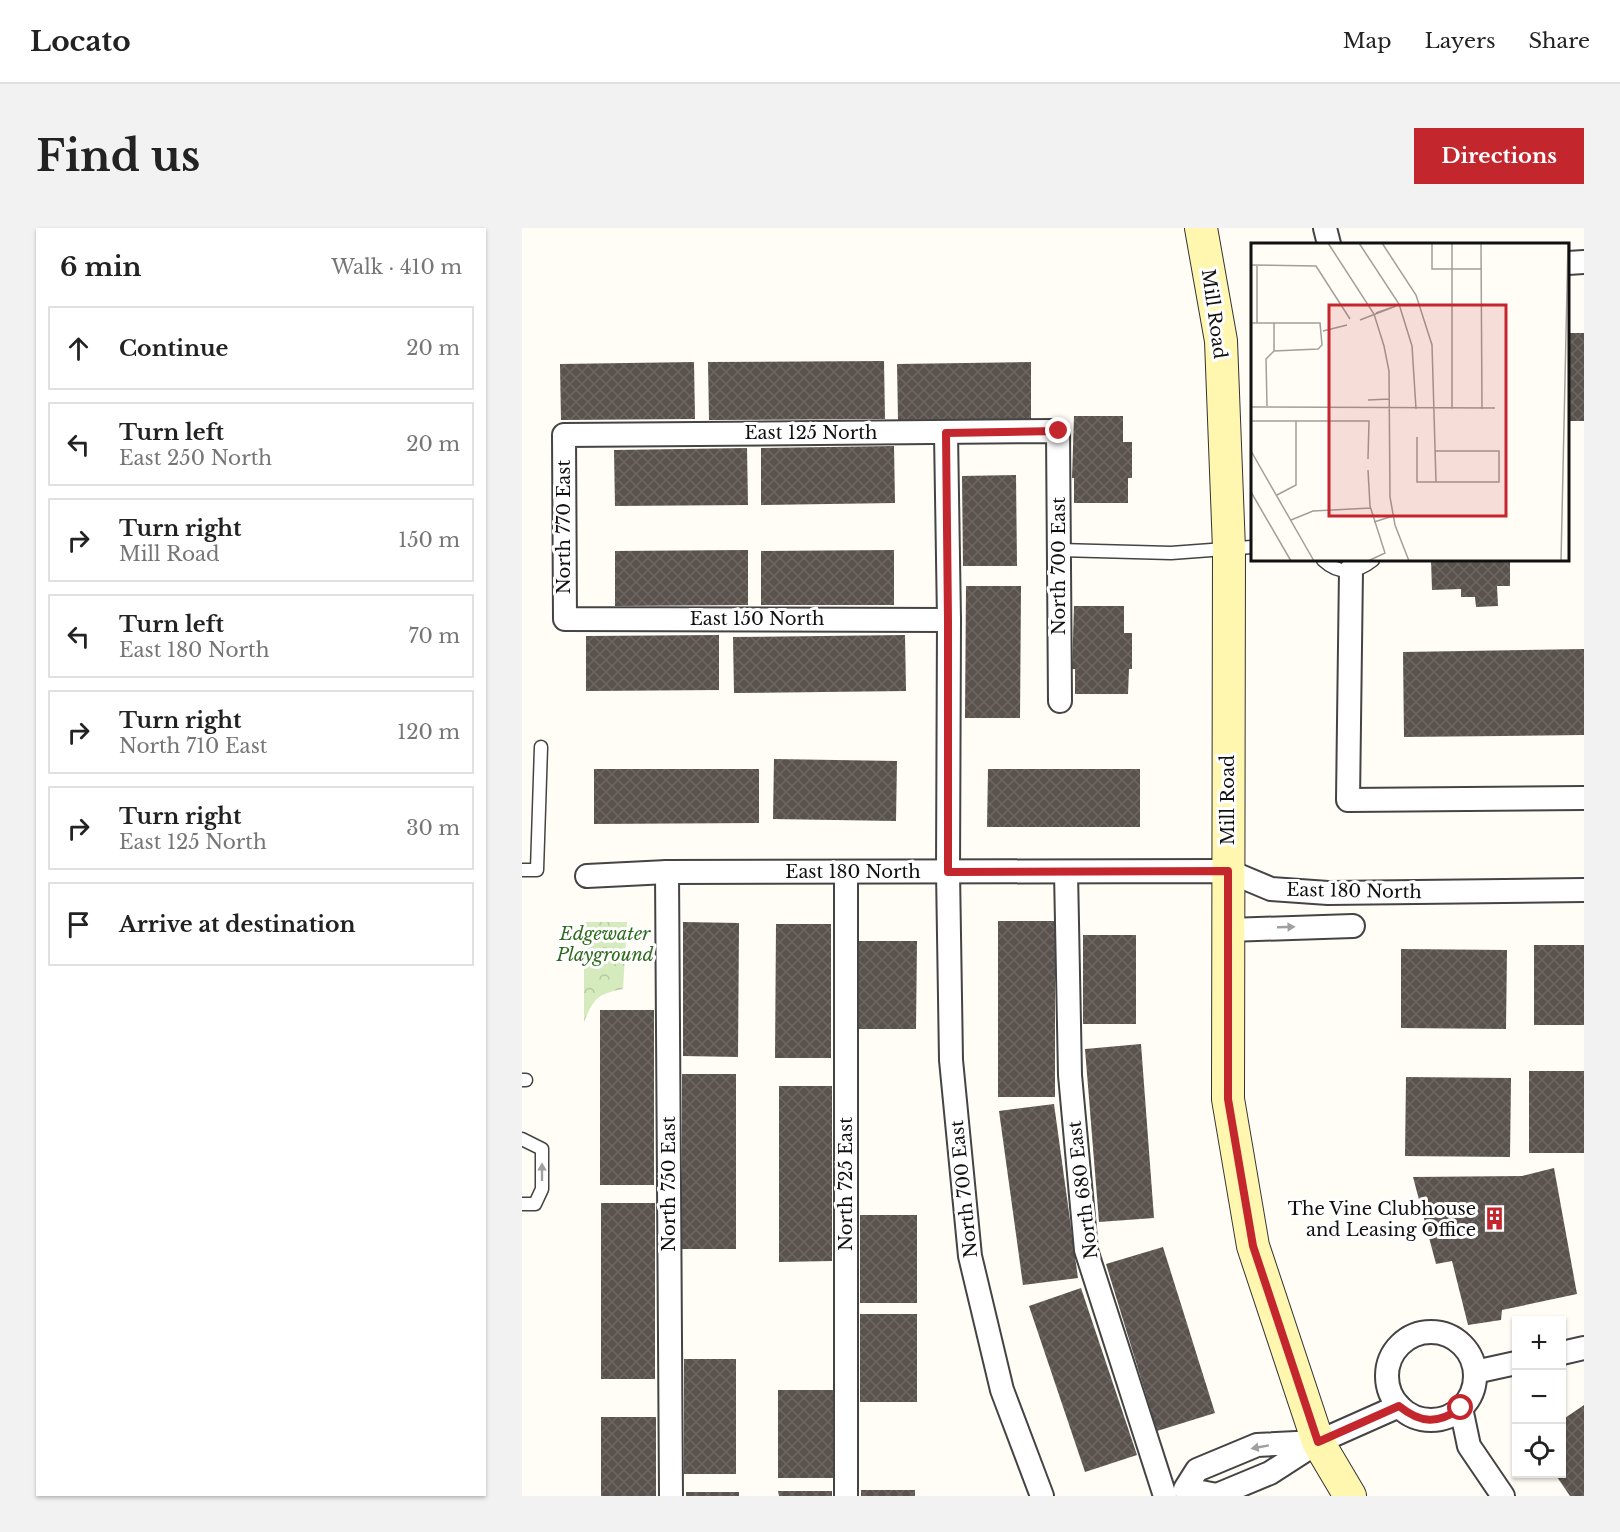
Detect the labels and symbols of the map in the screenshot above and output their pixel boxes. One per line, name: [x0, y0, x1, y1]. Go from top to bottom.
inset map: [1251, 243, 1569, 561]
street label: Mill Road: [1197, 268, 1231, 360]
route end: [1045, 417, 1071, 443]
street label: East 125 North: [745, 422, 877, 444]
street label: North 770 East: [553, 460, 575, 594]
street label: North 700 East: [1048, 497, 1070, 635]
street label: East 150 North: [690, 608, 824, 630]
street label: Mill Road: [1217, 755, 1239, 845]
street label: East 180 North: [785, 861, 921, 883]
street label: East 180 North: [1286, 879, 1422, 903]
park label: Edgewater Playground: [555, 923, 654, 966]
one-way arrow: [1276, 923, 1295, 932]
street label: North 750 East: [658, 1116, 680, 1252]
street label: North 725 East: [835, 1117, 857, 1251]
street label: North 700 East: [946, 1119, 982, 1259]
street label: North 680 East: [1064, 1120, 1102, 1260]
one-way arrow: [537, 1163, 547, 1182]
place label: The Vine Clubhouse and Leasing Office: [1288, 1198, 1476, 1241]
building icon: The Vine Clubhouse and Leasing Office: [1481, 1206, 1507, 1232]
route start: [1447, 1394, 1473, 1420]
one-way arrow: [1250, 1442, 1269, 1451]

